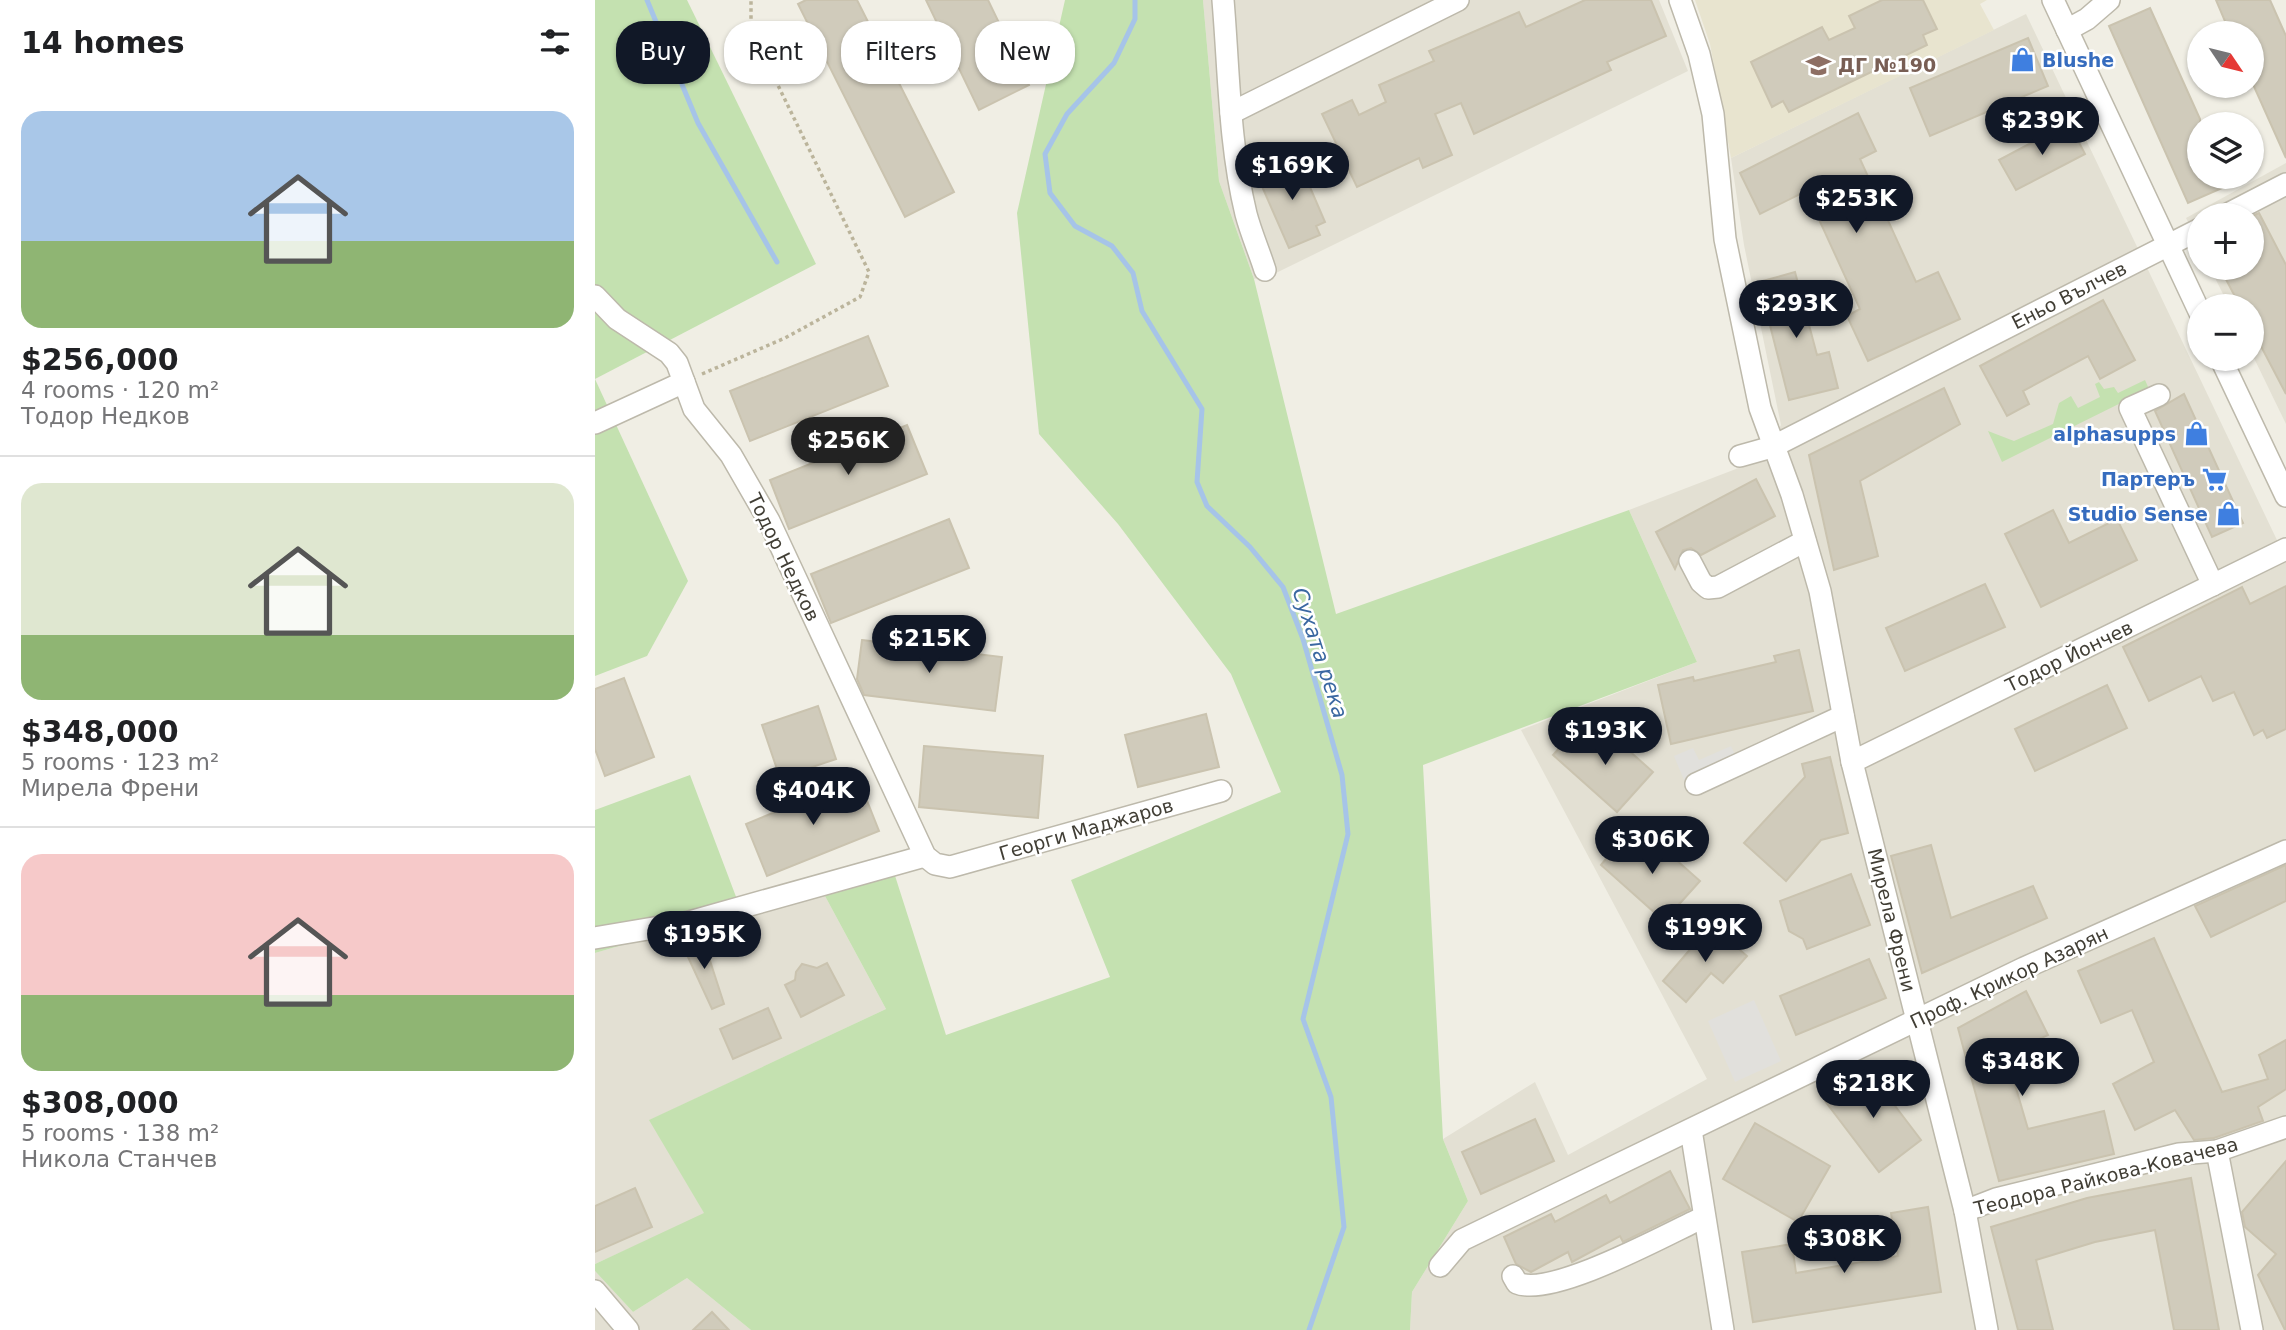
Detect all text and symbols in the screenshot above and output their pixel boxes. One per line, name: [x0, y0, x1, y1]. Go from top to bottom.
chip: Buy: [616, 21, 710, 84]
chip: Rent: [724, 21, 827, 84]
chip: Filters: [841, 21, 961, 84]
chip: New: [975, 21, 1075, 84]
north arrow: [2187, 21, 2265, 98]
map controls: [2187, 21, 2264, 371]
icon: filters: [536, 23, 574, 61]
text: 14 homes: [21, 25, 185, 60]
shop icon: Blushe: [2008, 46, 2036, 74]
place label: Blushe: [2042, 49, 2114, 71]
school or university icon: ДГ №190: [1804, 51, 1832, 79]
place label: ДГ №190: [1838, 54, 1936, 76]
pin: $239K: [1993, 97, 2091, 157]
text: $239K: [2001, 107, 2083, 133]
button: layers: [2187, 112, 2264, 189]
pin: $169K: [1243, 142, 1341, 202]
text: $169K: [1251, 152, 1333, 178]
icon: home: [235, 156, 361, 282]
pin: $253K: [1807, 176, 1905, 235]
text: $253K: [1815, 185, 1897, 211]
button: +: [2187, 203, 2264, 280]
street label: Еньо Вълчев: [2008, 257, 2130, 333]
pin: $293K: [1747, 280, 1845, 340]
text: $293K: [1755, 290, 1837, 316]
button: −: [2187, 294, 2264, 371]
text: $256,000: [21, 342, 179, 377]
text: 4 rooms · 120 m²: [21, 377, 219, 403]
text: Тодор Недков: [21, 403, 190, 429]
pin: $256K: [799, 418, 897, 477]
shop icon: alphasupps: [2182, 420, 2210, 448]
place label: alphasupps: [2053, 423, 2176, 445]
text: $256K: [807, 427, 889, 453]
supermarket icon: Партеръ: [2201, 465, 2229, 493]
place label: Партеръ: [2101, 468, 2195, 490]
street label: Тодор Недков: [743, 489, 824, 625]
shop icon: Studio Sense: [2214, 500, 2242, 528]
place label: Studio Sense: [2068, 503, 2208, 525]
icon: home: [235, 528, 361, 654]
water label: Сухата река: [1288, 585, 1352, 721]
pin: $215K: [880, 616, 978, 675]
street label: Тодор Йончев: [2001, 616, 2136, 697]
text: $215K: [888, 625, 970, 651]
pin: $193K: [1556, 708, 1654, 767]
text: $348,000: [21, 714, 179, 749]
text: $193K: [1564, 717, 1646, 743]
text: 5 rooms · 123 m²: [21, 749, 219, 775]
pin: $404K: [764, 768, 862, 827]
text: Мирела Френи: [21, 775, 199, 801]
text: $404K: [772, 777, 854, 803]
street label: Георги Маджаров: [996, 794, 1176, 864]
pin: $306K: [1603, 816, 1701, 876]
text: $306K: [1611, 826, 1693, 852]
street label: Мирела Френи: [1864, 846, 1920, 994]
icon: home: [235, 899, 361, 1025]
pin: $199K: [1656, 904, 1754, 964]
pin: $195K: [655, 912, 753, 971]
text: $199K: [1664, 914, 1746, 940]
text: $195K: [663, 921, 745, 947]
street label: Проф. Крикор Азарян: [1906, 921, 2112, 1033]
pin: $348K: [1973, 1038, 2071, 1098]
text: $348K: [1981, 1048, 2063, 1074]
pin: $218K: [1824, 1060, 1922, 1120]
text: $218K: [1832, 1070, 1914, 1096]
text: $308,000: [21, 1085, 179, 1120]
text: 5 rooms · 138 m²: [21, 1120, 219, 1146]
street label: Теодора Райкова-Ковачева: [1971, 1132, 2240, 1220]
text: Никола Станчев: [21, 1146, 217, 1172]
pin: $308K: [1795, 1216, 1893, 1275]
text: $308K: [1803, 1225, 1885, 1251]

